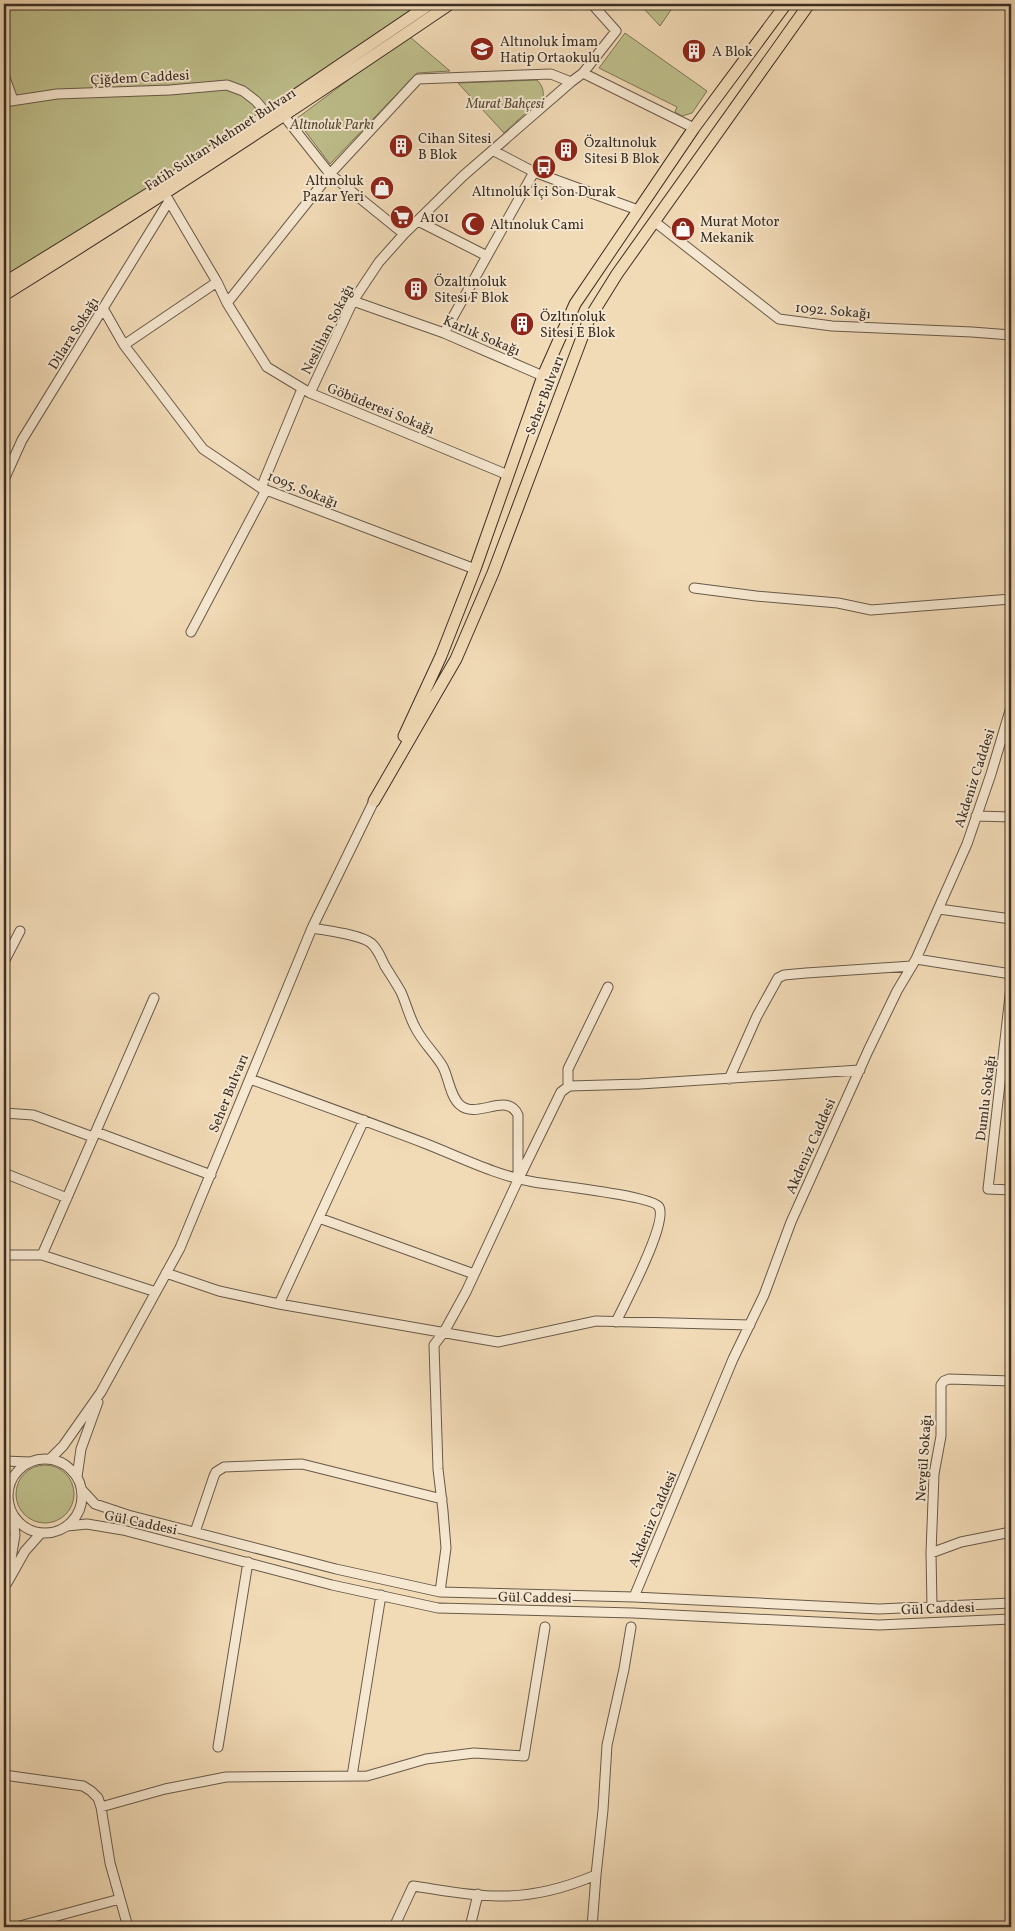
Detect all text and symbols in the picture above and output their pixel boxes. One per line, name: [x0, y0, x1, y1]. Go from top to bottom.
place label: Altınoluk İmam Hatip Ortaokulu: [500, 33, 600, 68]
school or university icon: Altınoluk İmam Hatip Ortaokulu: [469, 36, 495, 62]
building icon: A Blok: [681, 38, 707, 64]
place label: A Blok: [712, 43, 753, 62]
street label: Çiğdem Caddesi: [90, 66, 190, 91]
street label: Fatih Sultan Mehmet Bulvarı: [142, 84, 300, 196]
park label: Murat Bahçesi: [465, 95, 545, 114]
park label: Altınoluk Parkı: [289, 116, 374, 135]
place label: Cihan Sitesi B Blok: [418, 130, 491, 165]
building icon: Cihan Sitesi B Blok: [388, 133, 414, 159]
place label: Özaltınoluk Sitesi B Blok: [584, 134, 660, 169]
building icon: Özaltınoluk Sitesi B Blok: [553, 137, 579, 163]
bus stop icon: Altınoluk İçi Son Durak: [531, 154, 557, 180]
place label: Altınoluk Pazar Yeri: [302, 172, 364, 207]
shop icon: Altınoluk Pazar Yeri: [369, 175, 395, 201]
place label: Altınoluk İçi Son Durak: [472, 183, 617, 202]
supermarket icon: A101: [389, 204, 415, 230]
place label: A101: [420, 209, 449, 228]
mosque icon: Altınoluk Cami: [460, 211, 486, 237]
place label: Murat Motor Mekanik: [700, 213, 779, 248]
place label: Altınoluk Cami: [490, 216, 584, 235]
shop icon: Murat Motor Mekanik: [670, 216, 696, 242]
place label: Özaltınoluk Sitesi F Blok: [434, 273, 509, 308]
building icon: Özaltınoluk Sitesi F Blok: [403, 276, 429, 302]
street label: Neslihan Sokağı: [297, 281, 359, 378]
street label: Dilara Sokağı: [44, 294, 104, 374]
street label: 1092. Sokağı: [794, 299, 871, 324]
place label: Özltınoluk Sitesi E Blok: [540, 308, 616, 343]
building icon: Özltınoluk Sitesi E Blok: [509, 311, 535, 337]
street label: Karlık Sokağı: [440, 312, 523, 361]
street label: Seher Bulvarı: [522, 353, 569, 438]
street label: Göbüderesi Sokağı: [324, 379, 437, 440]
street label: 1095. Sokağı: [264, 468, 341, 513]
street label: Akdeniz Caddesi: [950, 727, 1000, 830]
street label: Seher Bulvarı: [205, 1051, 254, 1136]
street label: Dumlu Sokağı: [972, 1054, 1001, 1142]
street label: Akdeniz Caddesi: [782, 1096, 841, 1198]
street label: Nevgül Sokağı: [912, 1414, 937, 1502]
street label: Akdeniz Caddesi: [625, 1468, 682, 1571]
street label: Gül Caddesi: [103, 1506, 179, 1540]
street label: Gül Caddesi: [498, 1588, 572, 1609]
street label: Gül Caddesi: [901, 1599, 975, 1620]

